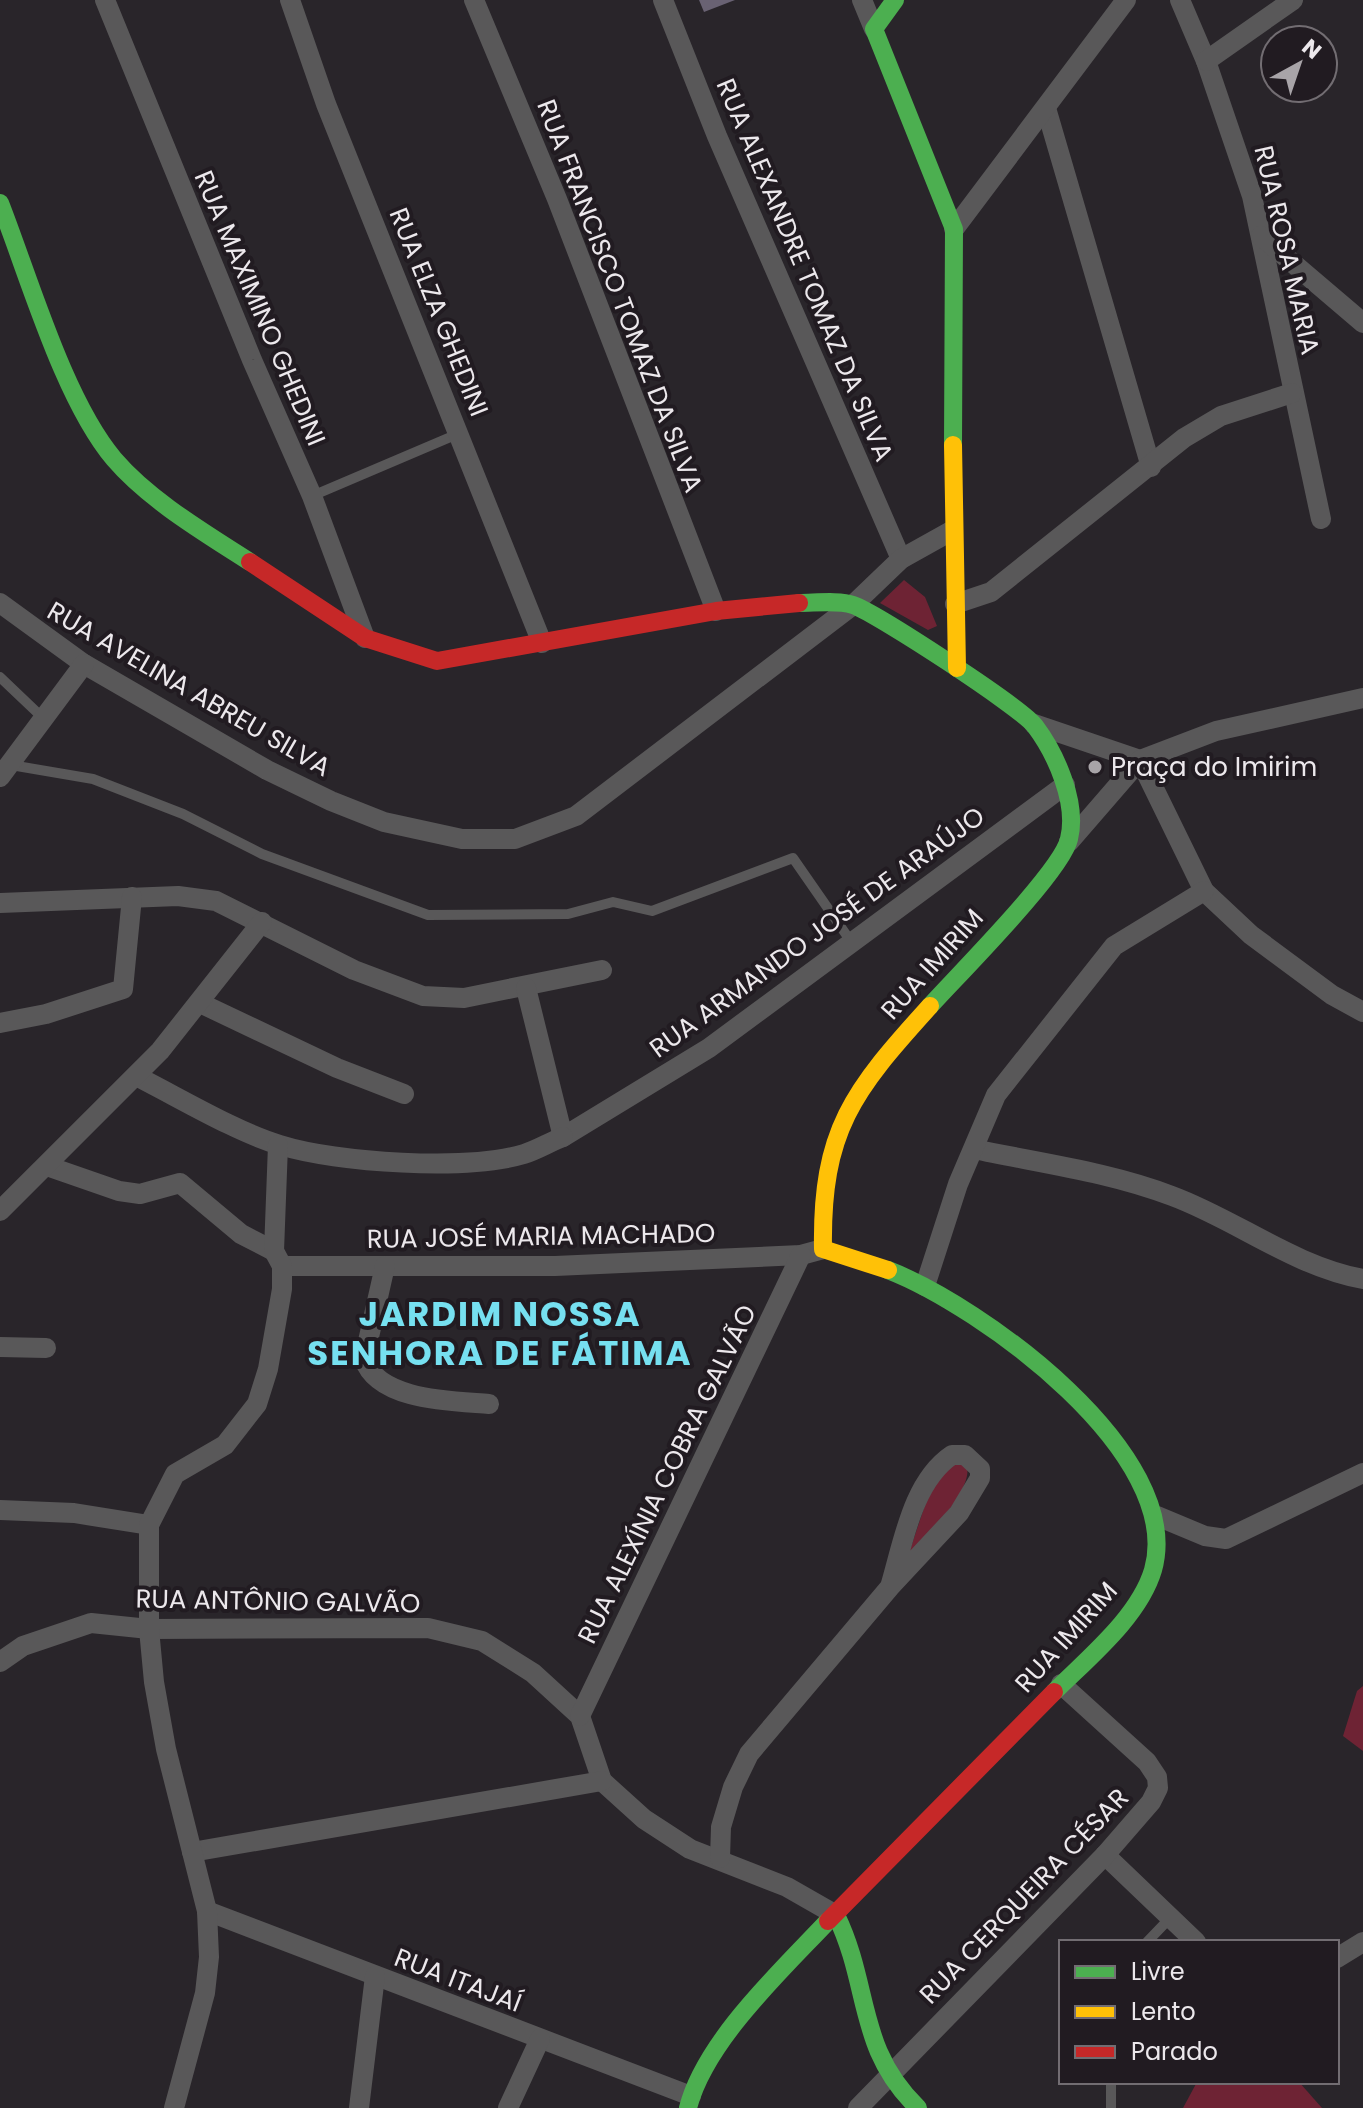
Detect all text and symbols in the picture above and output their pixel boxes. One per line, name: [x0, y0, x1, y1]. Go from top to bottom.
north arrow: [1259, 24, 1339, 104]
text: N: [1295, 32, 1328, 66]
street label: RUA ALEXANDRE TOMAZ DA SILVA: [708, 73, 902, 467]
street label: RUA FRANCISCO TOMAZ DA SILVA: [528, 94, 712, 498]
street label: RUA ROSA MARIA: [1245, 142, 1329, 358]
street label: RUA MAXIMINO GHEDINI: [186, 165, 334, 451]
street label: RUA ELZA GHEDINI: [381, 202, 497, 422]
street label: RUA AVELINA ABREU SILVA: [41, 593, 337, 785]
place label: Praça do Imirim: [1111, 749, 1317, 785]
marker: Praça do Imirim: [1086, 758, 1104, 776]
street label: RUA ARMANDO JOSÉ DE ARAÚJO: [642, 798, 992, 1066]
street label: RUA IMIRIM: [873, 901, 991, 1027]
street label: RUA JOSÉ MARIA MACHADO: [366, 1215, 716, 1257]
district label: JARDIM NOSSA SENHORA DE FÁTIMA: [307, 1290, 693, 1377]
street label: RUA ALEXÍNIA COBRA GALVÃO: [569, 1299, 765, 1649]
street label: RUA IMIRIM: [1007, 1574, 1125, 1700]
street label: RUA ANTÔNIO GALVÃO: [135, 1581, 421, 1621]
street label: RUA CERQUEIRA CÉSAR: [911, 1780, 1137, 2012]
street label: RUA ITAJAÍ: [389, 1939, 527, 2021]
legend: [1059, 1940, 1339, 2084]
text: Livre: [1131, 1955, 1185, 1988]
text: Lento: [1131, 1995, 1196, 2028]
text: Parado: [1131, 2035, 1218, 2068]

